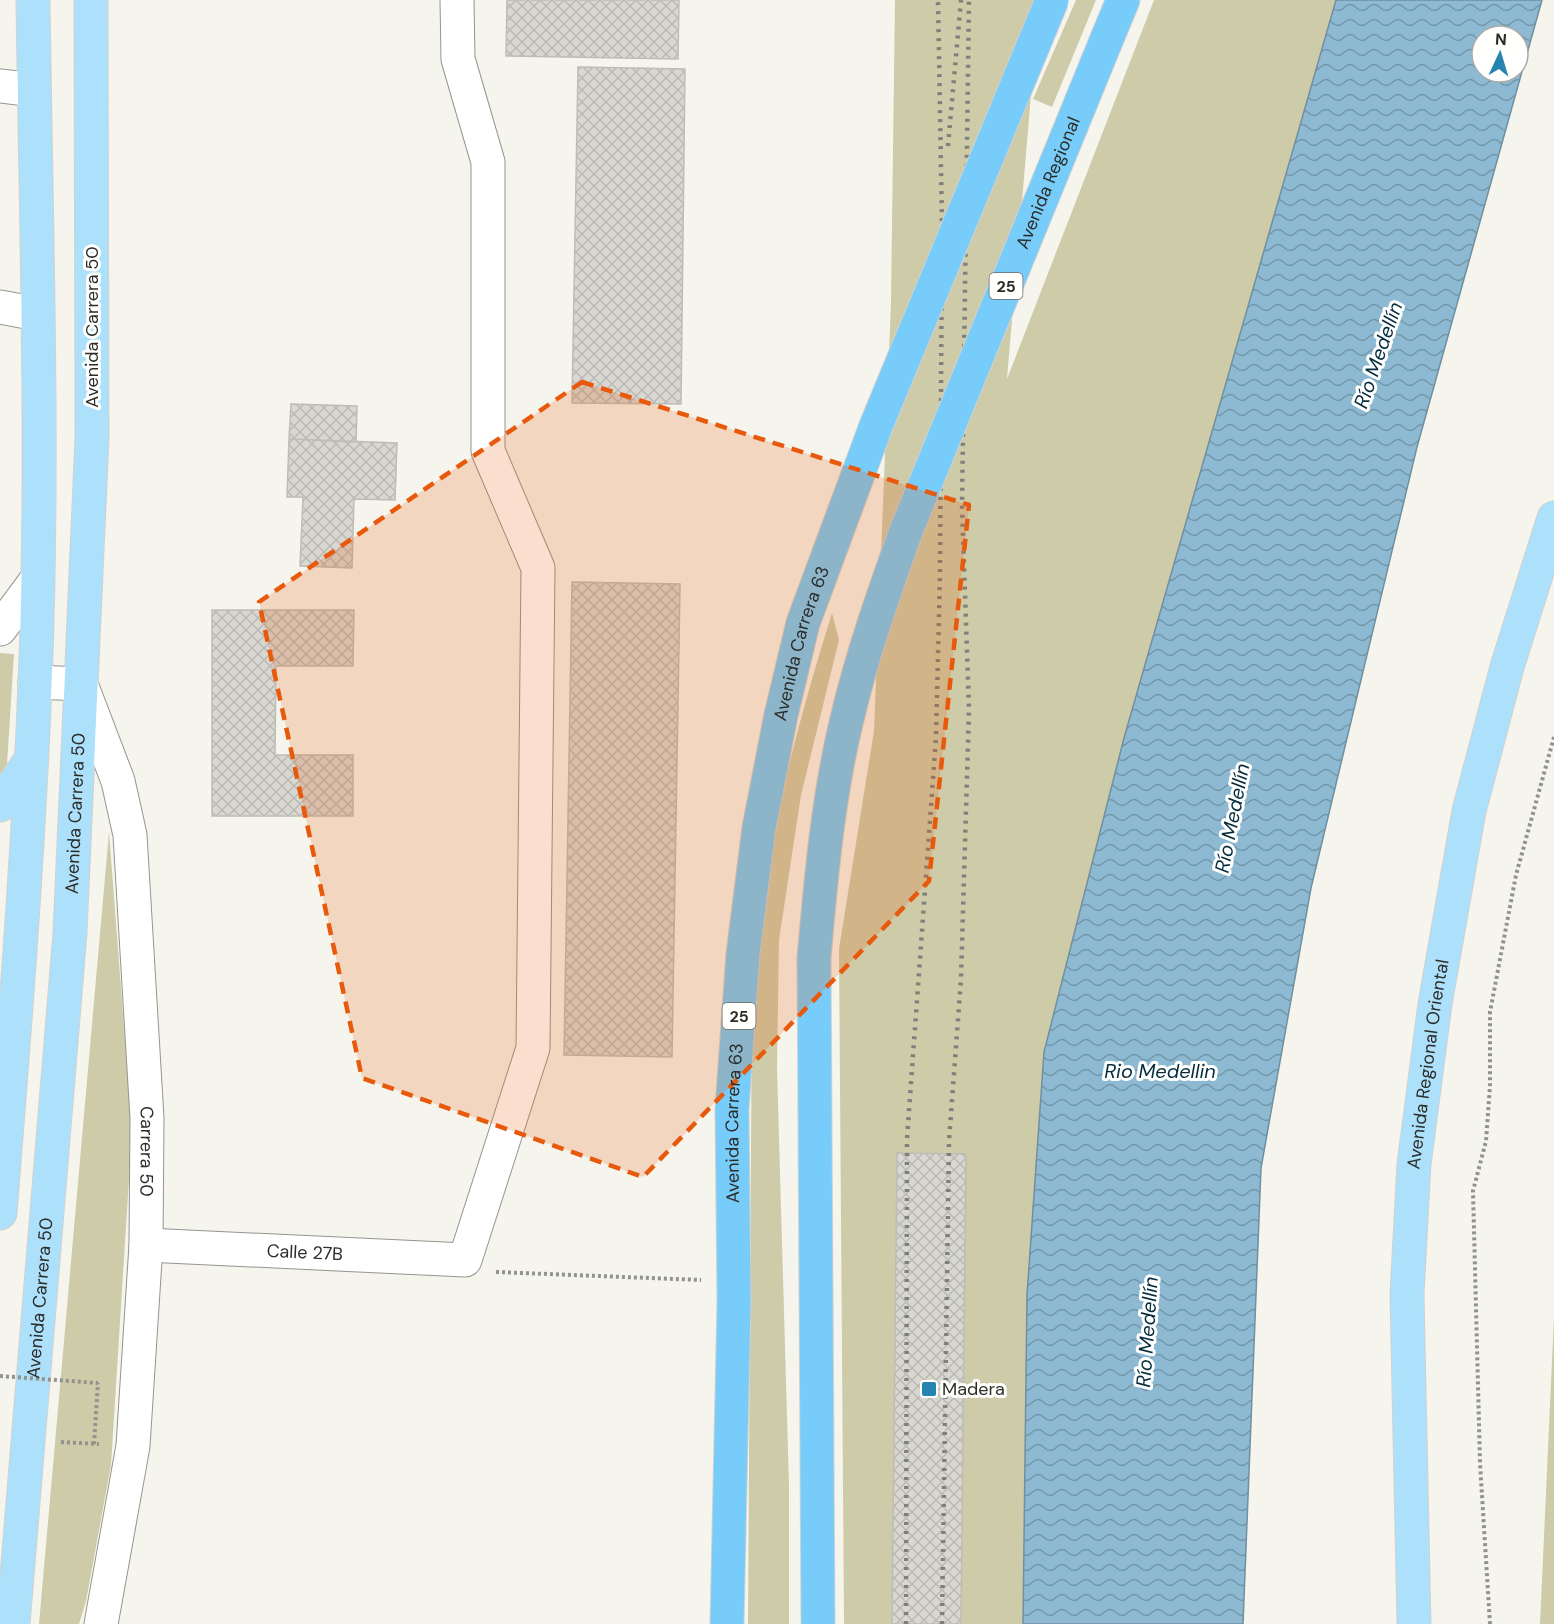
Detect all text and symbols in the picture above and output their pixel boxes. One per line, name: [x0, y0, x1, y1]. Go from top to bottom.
north arrow: [1470, 24, 1530, 84]
text: N: [1494, 29, 1508, 50]
street label: Avenida Regional: [1010, 113, 1086, 252]
street label: Avenida Carrera 50: [80, 246, 104, 408]
road number: 25: [990, 273, 1022, 299]
water label: Río Medellín: [1348, 298, 1408, 412]
street label: Avenida Carrera 63: [768, 563, 835, 723]
street label: Avenida Carrera 50: [60, 732, 91, 895]
water label: Río Medellín: [1209, 761, 1255, 875]
street label: Avenida Regional Oriental: [1401, 957, 1455, 1171]
road number: 25: [722, 1003, 756, 1029]
street label: Avenida Carrera 63: [720, 1042, 749, 1203]
water label: Rio Medellin: [1104, 1058, 1216, 1084]
street label: Carrera 50: [134, 1105, 159, 1197]
street label: Avenida Carrera 50: [21, 1217, 58, 1380]
street label: Calle 27B: [266, 1239, 344, 1266]
water label: Río Medellín: [1130, 1276, 1164, 1388]
place label: Madera: [942, 1377, 1005, 1401]
marker: Madera: [920, 1380, 938, 1398]

